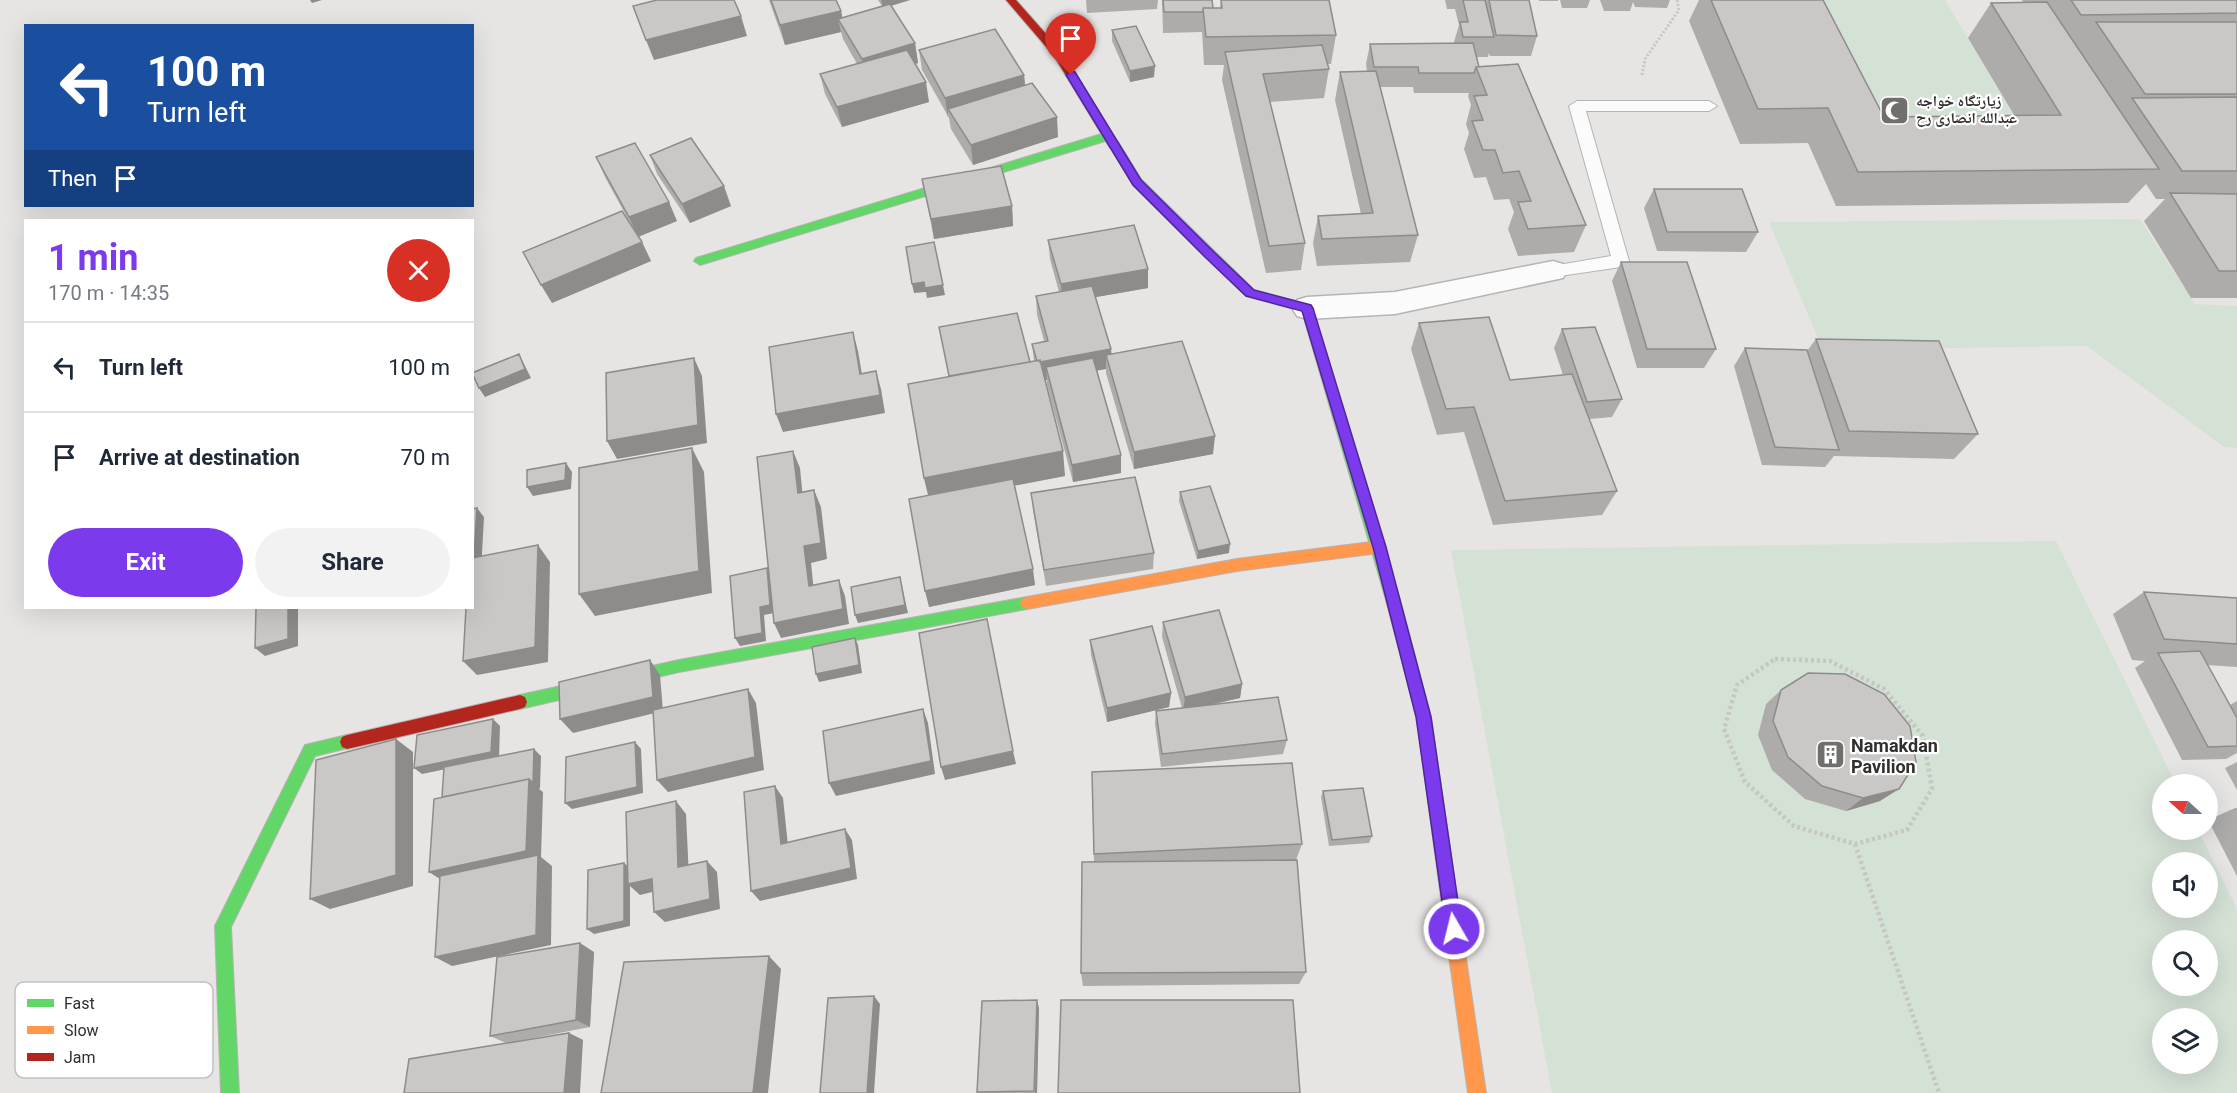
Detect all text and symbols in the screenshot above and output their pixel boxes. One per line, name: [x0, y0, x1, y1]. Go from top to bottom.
pin: [1045, 13, 1096, 75]
icon: arrive: [1054, 22, 1087, 55]
text: 100 m: [147, 47, 266, 96]
icon: left: [48, 48, 126, 126]
place label: زیارتگاه خواجه عبدالله انصاری رح: [1916, 92, 2017, 127]
mosque icon: زیارتگاه خواجه عبدالله انصاری رح: [1879, 94, 1911, 126]
text: Turn left: [147, 97, 247, 129]
icon: arrive: [109, 162, 142, 195]
text: Then: [48, 166, 97, 191]
text: 1 min: [48, 237, 139, 279]
button: close: [387, 239, 450, 302]
text: 170 m · 14:35: [48, 281, 169, 305]
icon: left: [48, 351, 81, 384]
text: Turn left: [99, 355, 183, 380]
text: 100 m: [388, 355, 450, 380]
icon: arrive: [48, 441, 81, 474]
text: Arrive at destination: [99, 445, 300, 470]
text: 70 m: [401, 445, 450, 470]
button: Exit: [48, 528, 243, 597]
button: Share: [255, 528, 450, 597]
place label: Namakdan Pavilion: [1851, 735, 1938, 777]
building icon: Namakdan Pavilion: [1814, 739, 1846, 771]
north arrow: [2152, 774, 2218, 840]
map controls: [2152, 774, 2218, 1074]
button: sound: [2152, 852, 2218, 918]
position arrow: [1422, 897, 1486, 961]
button: search: [2152, 930, 2218, 996]
legend: [15, 982, 213, 1078]
text: Fast: [64, 994, 95, 1013]
button: layers: [2152, 1008, 2218, 1074]
text: Slow: [64, 1021, 99, 1040]
text: Jam: [64, 1048, 96, 1067]

